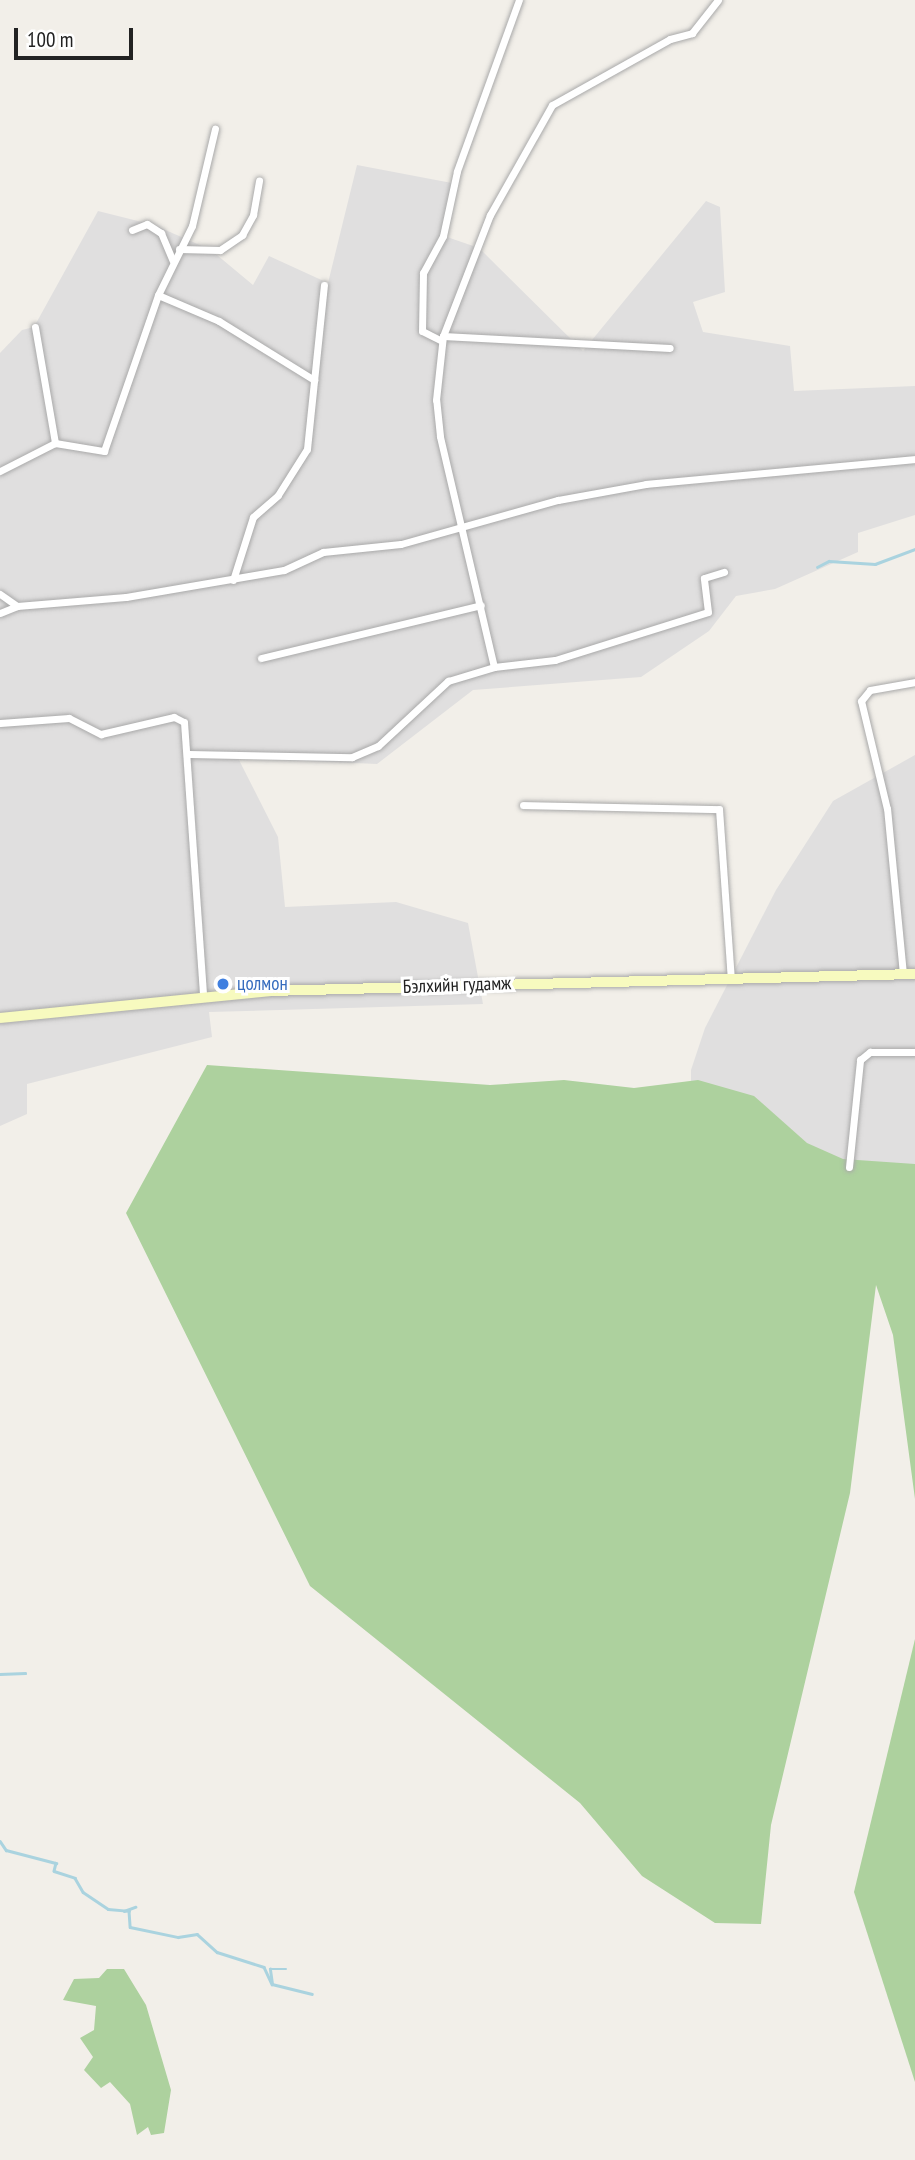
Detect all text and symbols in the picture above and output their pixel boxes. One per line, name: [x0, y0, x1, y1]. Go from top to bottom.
scale bar: [18, 14, 136, 58]
text: 100 m: [27, 26, 73, 53]
street label: Бэлхийн гудамж: [402, 972, 512, 998]
place label: цолмон: [237, 973, 288, 995]
marker: цолмон: [215, 976, 231, 992]

